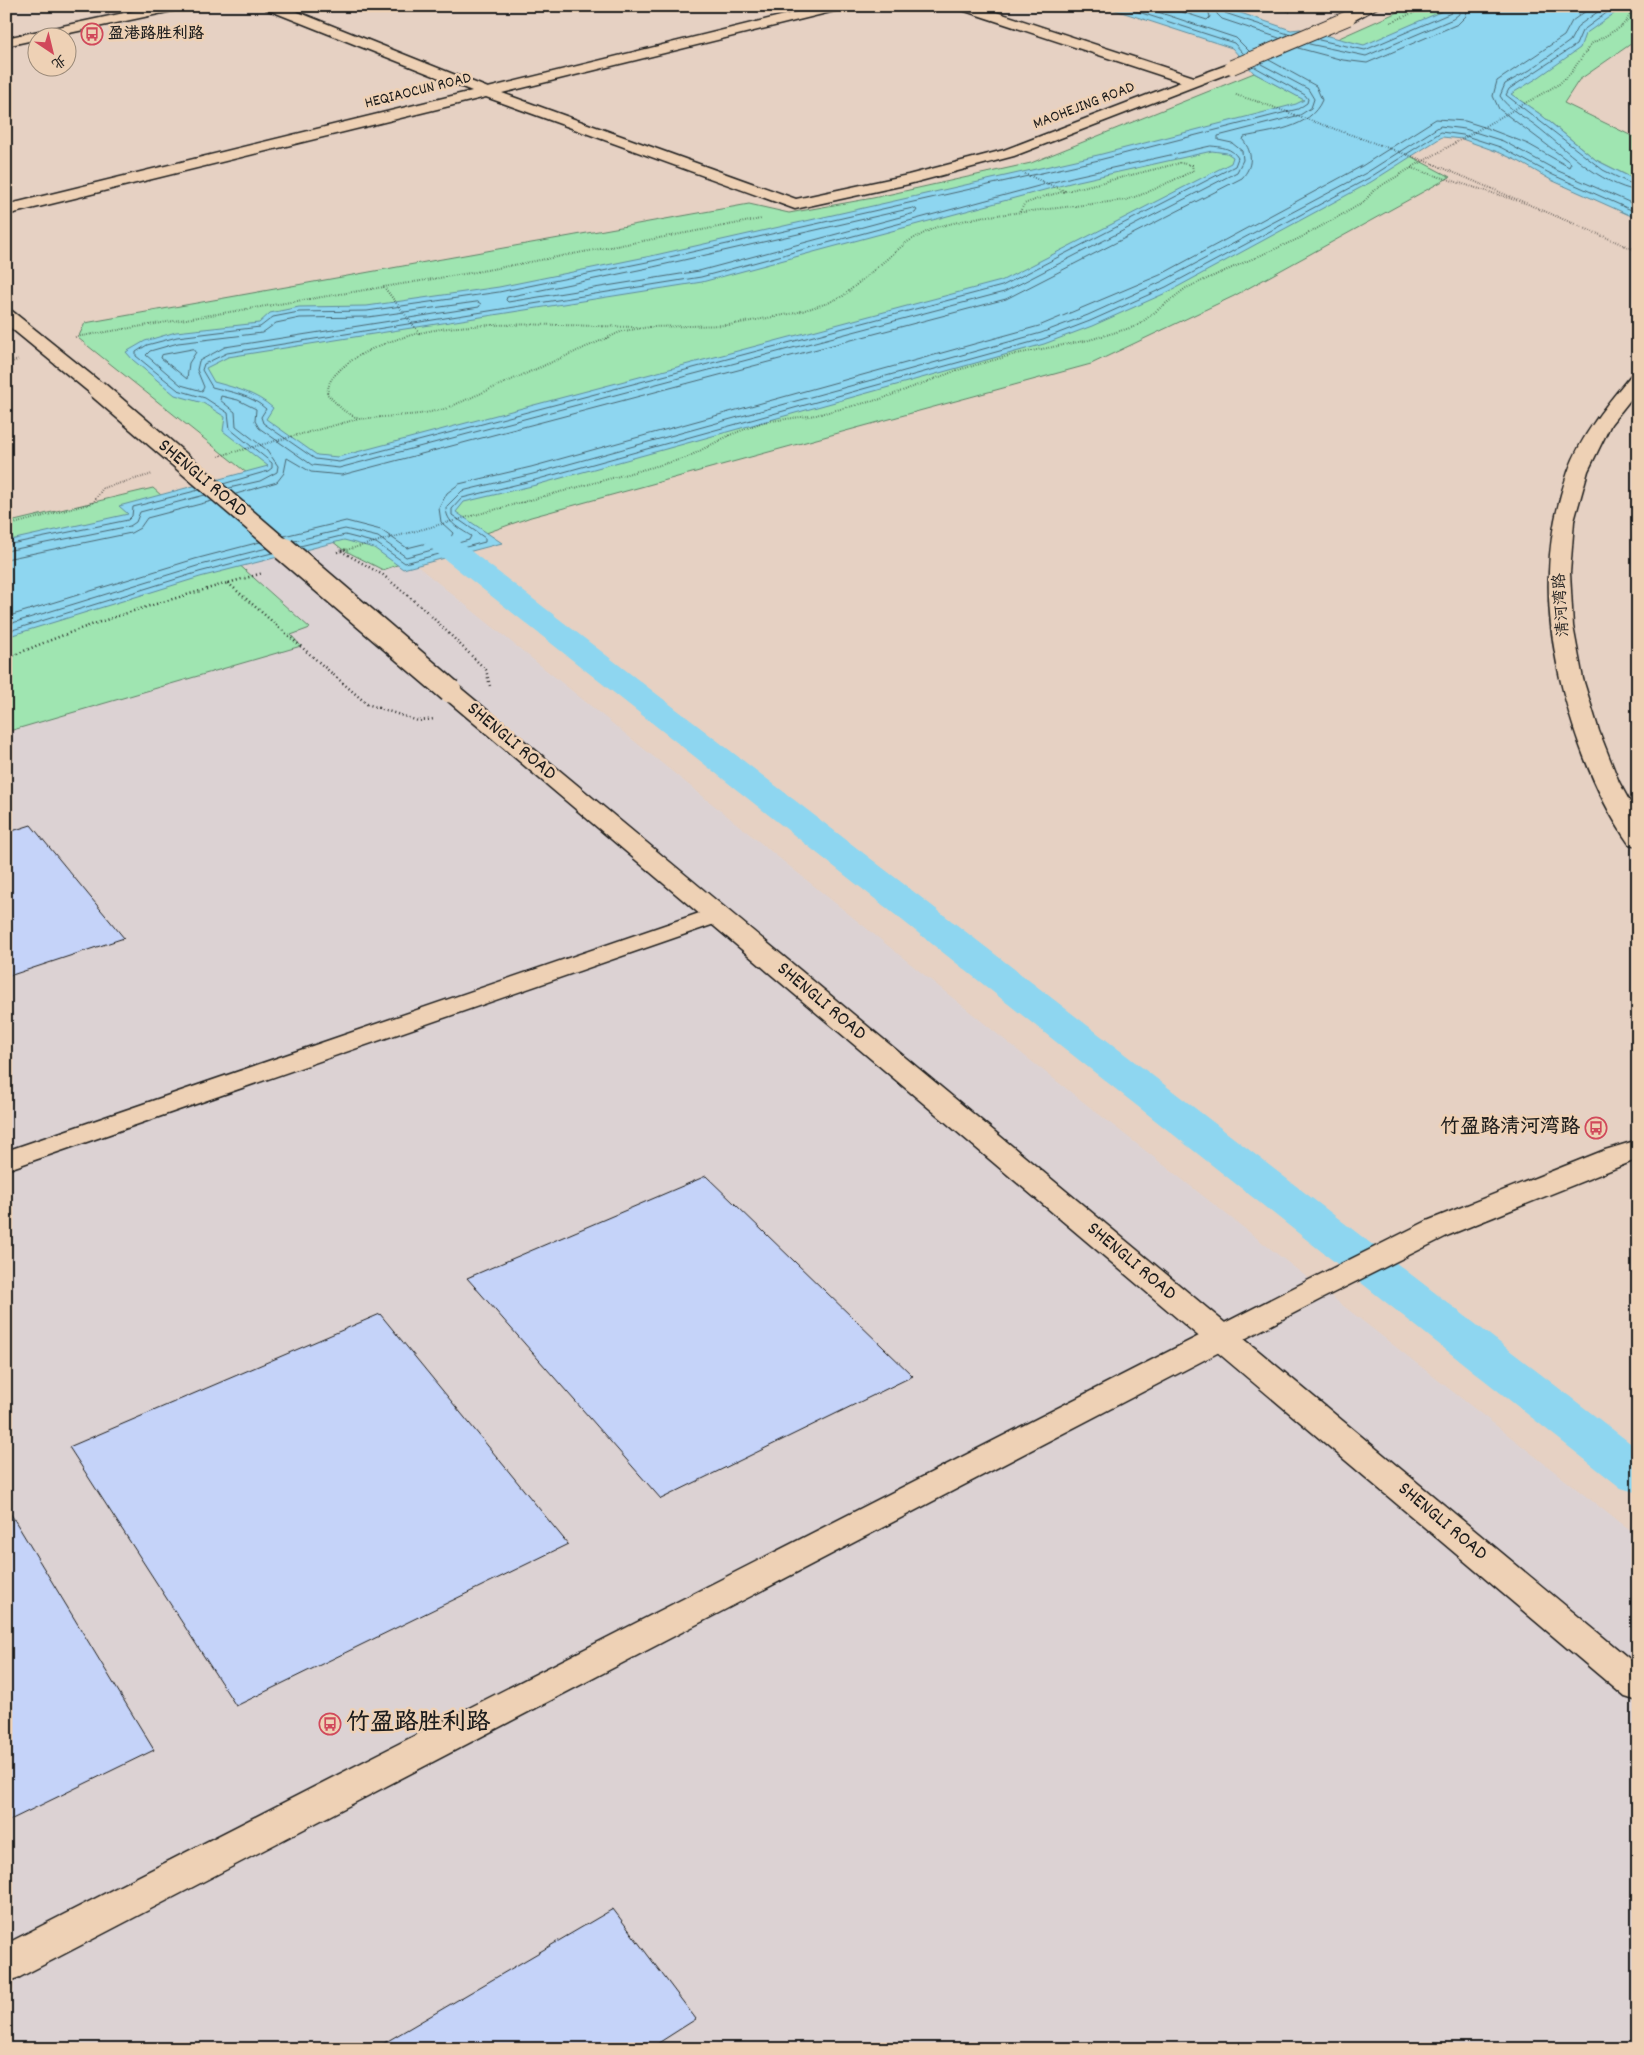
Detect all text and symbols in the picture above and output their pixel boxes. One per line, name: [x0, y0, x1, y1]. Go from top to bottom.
bus stop icon: 盈港路胜利路: [80, 22, 104, 46]
place label: 盈港路胜利路: [108, 23, 204, 46]
north arrow: [28, 28, 78, 78]
text: 北: [47, 49, 70, 73]
street label: HEQIAOCUN ROAD: [362, 67, 474, 115]
street label: MAOHEJING ROAD: [1030, 76, 1138, 136]
street label: SHENGLI ROAD: [151, 433, 253, 525]
street label: 清河湾路: [1548, 572, 1576, 638]
street label: SHENGLI ROAD: [460, 696, 562, 788]
street label: SHENGLI ROAD: [770, 956, 872, 1048]
place label: 竹盈路清河湾路: [1440, 1114, 1580, 1142]
bus stop icon: 竹盈路清河湾路: [1584, 1116, 1608, 1140]
street label: SHENGLI ROAD: [1080, 1216, 1182, 1308]
street label: SHENGLI ROAD: [1391, 1476, 1493, 1568]
place label: 竹盈路胜利路: [346, 1707, 491, 1741]
bus stop icon: 竹盈路胜利路: [318, 1712, 342, 1736]

